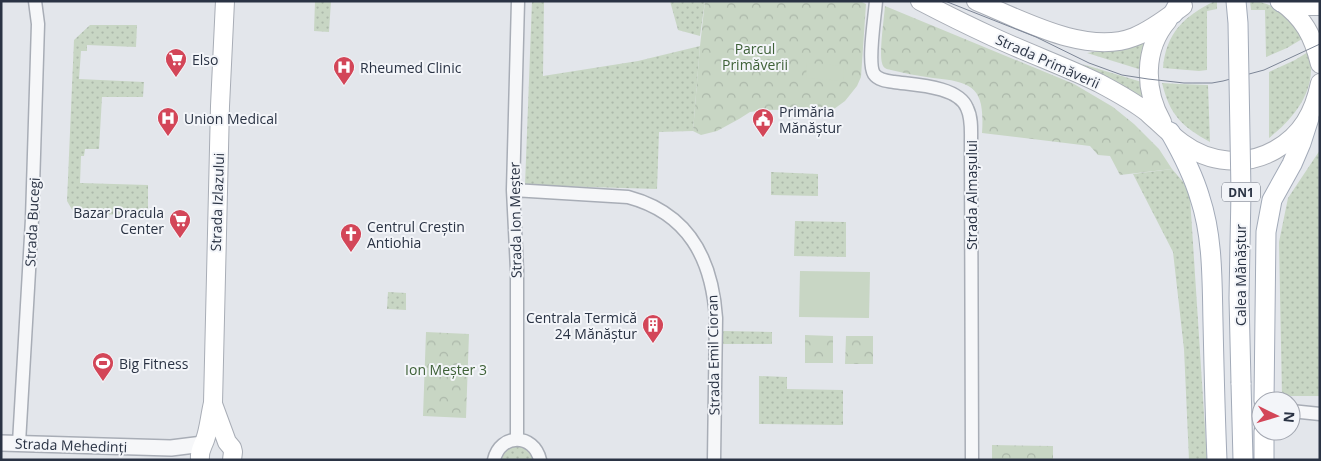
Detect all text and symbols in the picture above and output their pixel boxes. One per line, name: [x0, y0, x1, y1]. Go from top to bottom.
street label: Strada Primăverii: [993, 29, 1103, 93]
park label: Parcul Primăverii: [722, 39, 788, 74]
supermarket icon: Elso: [164, 47, 188, 78]
place label: Elso: [192, 50, 218, 69]
hospital icon: Rheumed Clinic: [332, 55, 356, 86]
place label: Rheumed Clinic: [360, 58, 462, 77]
place label: Primăria Mănăștur: [779, 102, 842, 137]
hospital icon: Union Medical: [156, 106, 180, 137]
public building icon: Primăria Mănăștur: [751, 107, 775, 138]
place label: Union Medical: [184, 109, 278, 128]
street label: Strada Almașului: [962, 140, 981, 250]
street label: Strada Izlazului: [206, 152, 228, 252]
street label: Strada Ion Meșter: [504, 161, 526, 278]
street label: Strada Bucegi: [20, 177, 44, 267]
road number: DN1: [1222, 182, 1260, 202]
place label: Bazar Dracula Center: [73, 203, 164, 238]
supermarket icon: Bazar Dracula Center: [168, 208, 192, 239]
place label: Centrul Creștin Antiohia: [367, 217, 465, 252]
church icon: Centrul Creștin Antiohia: [339, 222, 363, 253]
street label: Calea Mănăștur: [1231, 224, 1250, 326]
street label: Strada Emil Cioran: [702, 295, 724, 415]
place label: Centrala Termică 24 Mănăștur: [526, 308, 637, 343]
building icon: Centrala Termică 24 Mănăștur: [641, 313, 665, 344]
sports icon: Big Fitness: [91, 351, 115, 382]
place label: Big Fitness: [119, 354, 189, 373]
park label: Ion Meșter 3: [405, 360, 487, 379]
north arrow: [1251, 391, 1301, 441]
text: N: [1279, 411, 1299, 424]
street label: Strada Mehedinți: [15, 434, 127, 456]

